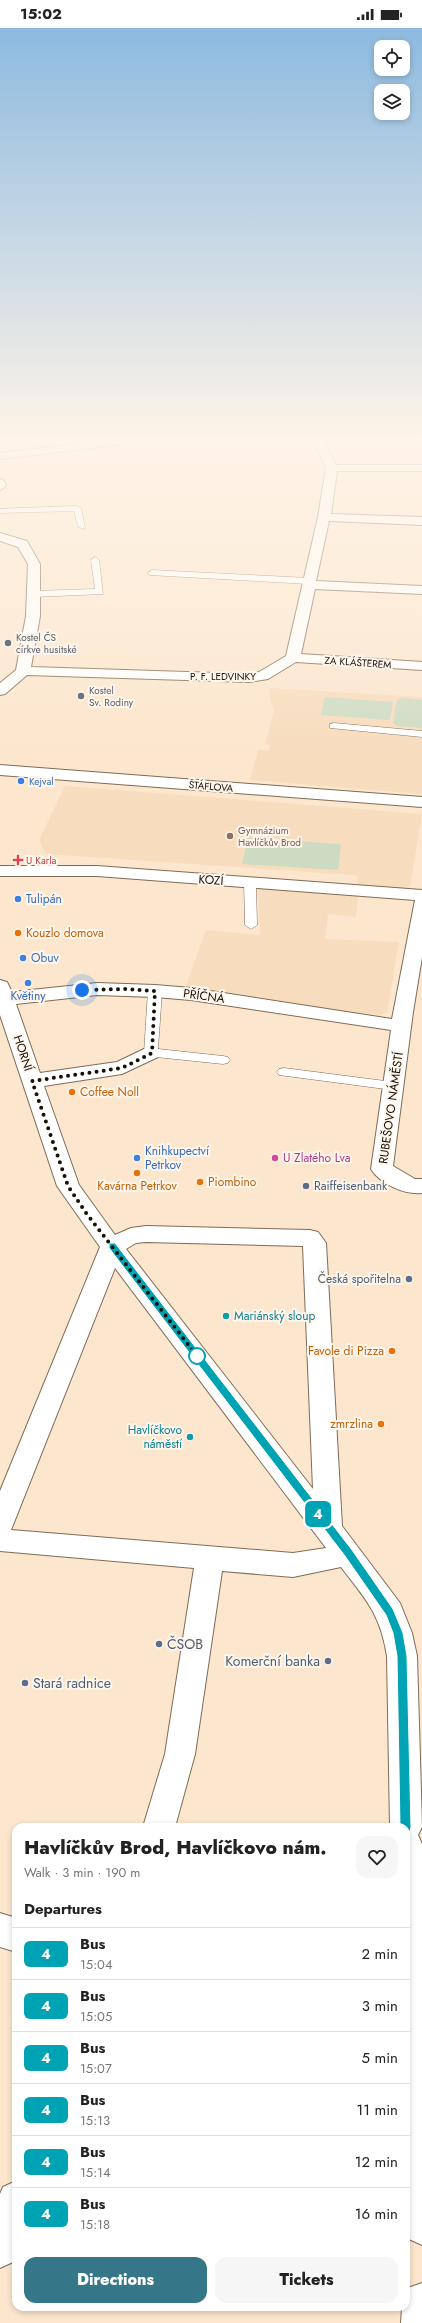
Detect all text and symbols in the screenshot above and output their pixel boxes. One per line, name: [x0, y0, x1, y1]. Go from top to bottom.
text: 15:02: [20, 3, 62, 25]
map controls: [374, 40, 410, 120]
button: locate: [374, 40, 410, 76]
button: layers: [374, 84, 410, 120]
place label: Kostel ČS církve husitské: [16, 630, 77, 657]
marker: Kostel ČS církve husitské: [3, 638, 13, 648]
street label: ZA KLÁŠTEREM: [324, 653, 392, 672]
street label: P. F. LEDVINKY: [190, 669, 256, 684]
place label: Kostel Sv. Rodiny: [89, 683, 134, 710]
marker: Kostel Sv. Rodiny: [76, 691, 86, 701]
place label: Kejval: [29, 774, 54, 789]
marker: Kejval: [16, 776, 26, 786]
street label: ŠTÁFLOVA: [188, 777, 234, 796]
place label: Gymnázium Havlíčkův Brod: [238, 823, 301, 850]
marker: Gymnázium Havlíčkův Brod: [225, 831, 235, 841]
place label: U Karla: [26, 853, 56, 868]
marker: U Karla: [13, 855, 23, 865]
street label: KOZÍ: [198, 870, 225, 890]
place label: Tulipán: [26, 890, 62, 908]
marker: Tulipán: [13, 894, 23, 904]
place label: Kouzlo domova: [26, 924, 104, 942]
marker: Kouzlo domova: [13, 928, 23, 938]
place label: Obuv: [31, 949, 60, 967]
marker: Obuv: [18, 953, 28, 963]
marker: Květiny: [23, 978, 33, 988]
your location: [72, 980, 92, 1000]
street label: PŘÍČNÁ: [182, 984, 226, 1008]
place label: Květiny: [11, 987, 46, 1005]
street label: HORNÍ: [9, 1033, 38, 1074]
street label: RUBEŠOVO NÁMĚSTÍ: [374, 1050, 408, 1165]
place label: Coffee Noll: [80, 1083, 139, 1101]
marker: Coffee Noll: [67, 1087, 77, 1097]
place label: Knihkupectví Petrkov: [145, 1142, 210, 1174]
place label: U Zlatého Lva: [283, 1149, 351, 1167]
marker: Knihkupectví Petrkov: [132, 1153, 142, 1163]
marker: U Zlatého Lva: [270, 1153, 280, 1163]
marker: Kavárna Petrkov: [132, 1168, 142, 1178]
place label: Piombino: [208, 1173, 257, 1191]
place label: Kavárna Petrkov: [97, 1177, 177, 1195]
marker: Piombino: [195, 1177, 205, 1187]
place label: Raiffeisenbank: [314, 1177, 388, 1195]
marker: Raiffeisenbank: [301, 1181, 311, 1191]
place label: Česká spořitelna: [318, 1270, 401, 1288]
marker: Česká spořitelna: [404, 1274, 414, 1284]
place label: Mariánský sloup: [234, 1307, 315, 1325]
marker: Mariánský sloup: [221, 1311, 231, 1321]
place label: Favole di Pizza: [308, 1342, 384, 1360]
marker: Favole di Pizza: [387, 1346, 397, 1356]
unlabelled marker: [188, 1347, 206, 1365]
place label: zmrzlina: [330, 1415, 373, 1433]
marker: zmrzlina: [376, 1419, 386, 1429]
place label: Havlíčkovo náměstí: [128, 1421, 183, 1453]
marker: Havlíčkovo náměstí: [185, 1432, 195, 1442]
line badge: 4: [305, 1501, 331, 1527]
text: 4: [313, 1504, 323, 1524]
place label: ČSOB: [167, 1634, 203, 1654]
marker: ČSOB: [154, 1639, 164, 1649]
place label: Komerční banka: [225, 1651, 320, 1671]
marker: Komerční banka: [323, 1656, 333, 1666]
place label: Stará radnice: [33, 1673, 111, 1693]
marker: Stará radnice: [20, 1678, 30, 1688]
text: Havlíčkův Brod, Havlíčkovo nám.: [24, 1834, 327, 1861]
button: heart: [356, 1836, 398, 1878]
text: Walk · 3 min · 190 m: [24, 1863, 140, 1882]
text: Departures: [24, 1898, 102, 1920]
text: Bus: [80, 1933, 105, 1955]
text: 2 min: [361, 1943, 398, 1965]
text: 4: [41, 1944, 51, 1964]
text: 15:04: [80, 1955, 112, 1974]
text: Bus: [80, 1985, 105, 2007]
text: 3 min: [362, 1995, 398, 2017]
text: 4: [41, 1996, 51, 2016]
text: 15:05: [80, 2007, 112, 2026]
text: Bus: [80, 2037, 105, 2059]
text: 5 min: [362, 2047, 398, 2069]
text: 4: [41, 2048, 51, 2068]
text: 15:07: [80, 2059, 112, 2078]
text: Bus: [80, 2089, 105, 2111]
text: 11 min: [357, 2099, 398, 2121]
text: 4: [41, 2100, 51, 2120]
text: 15:13: [80, 2111, 110, 2130]
text: Bus: [80, 2141, 105, 2163]
text: 12 min: [355, 2151, 398, 2173]
text: 4: [41, 2152, 51, 2172]
text: 15:14: [80, 2163, 111, 2182]
text: Bus: [80, 2193, 105, 2215]
text: 16 min: [355, 2203, 398, 2225]
text: 4: [41, 2204, 51, 2224]
text: 15:18: [80, 2215, 110, 2234]
button: Directions: [24, 2257, 207, 2303]
button: Tickets: [215, 2257, 398, 2303]

